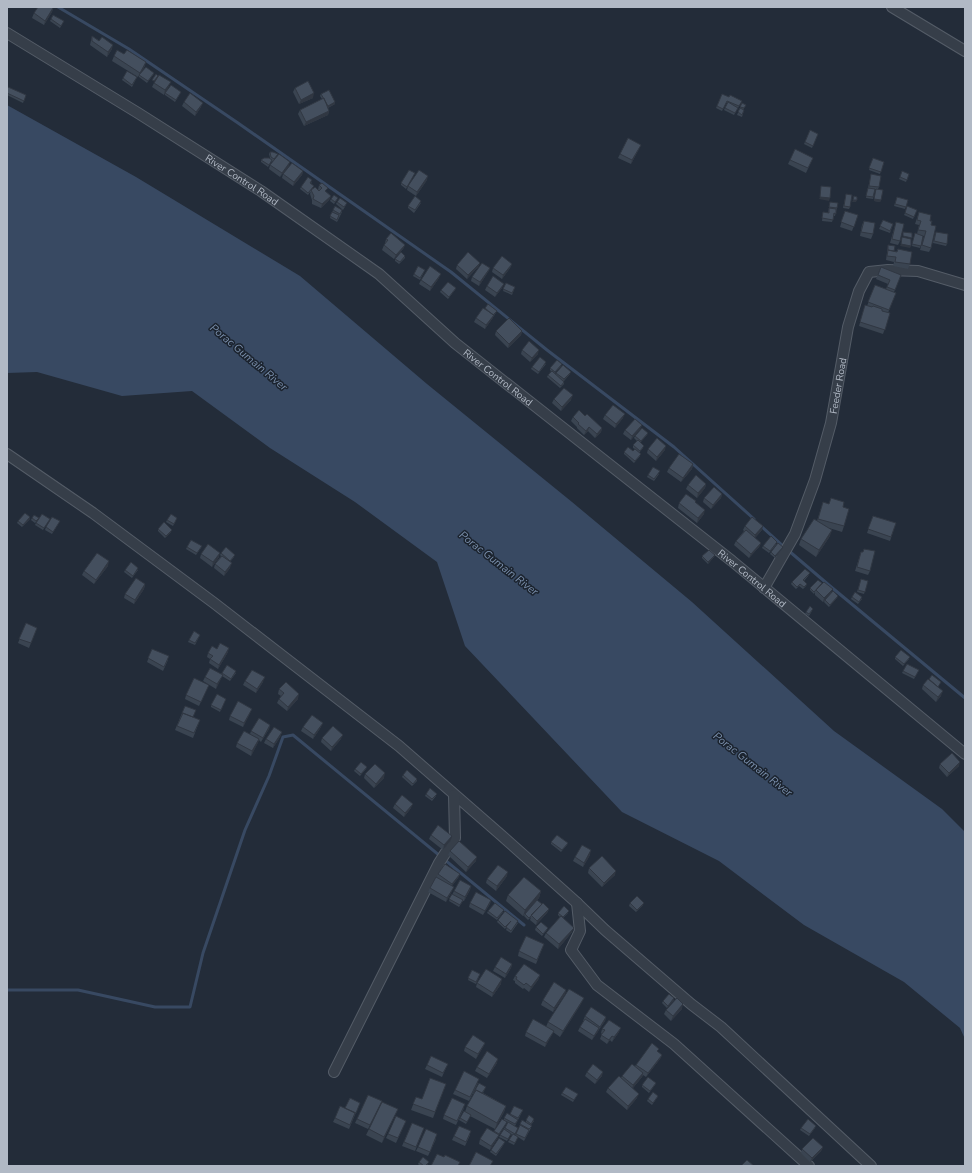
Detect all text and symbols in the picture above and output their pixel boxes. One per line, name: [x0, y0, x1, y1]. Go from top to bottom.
street label: River Control Road: [202, 151, 281, 209]
water label: Porac Gumain River: [207, 321, 291, 395]
street label: River Control Road: [460, 346, 535, 410]
street label: Feeder Road: [827, 357, 850, 415]
water label: Porac Gumain River: [456, 528, 542, 600]
street label: River Control Road: [715, 546, 789, 611]
water label: Porac Gumain River: [710, 729, 796, 801]

